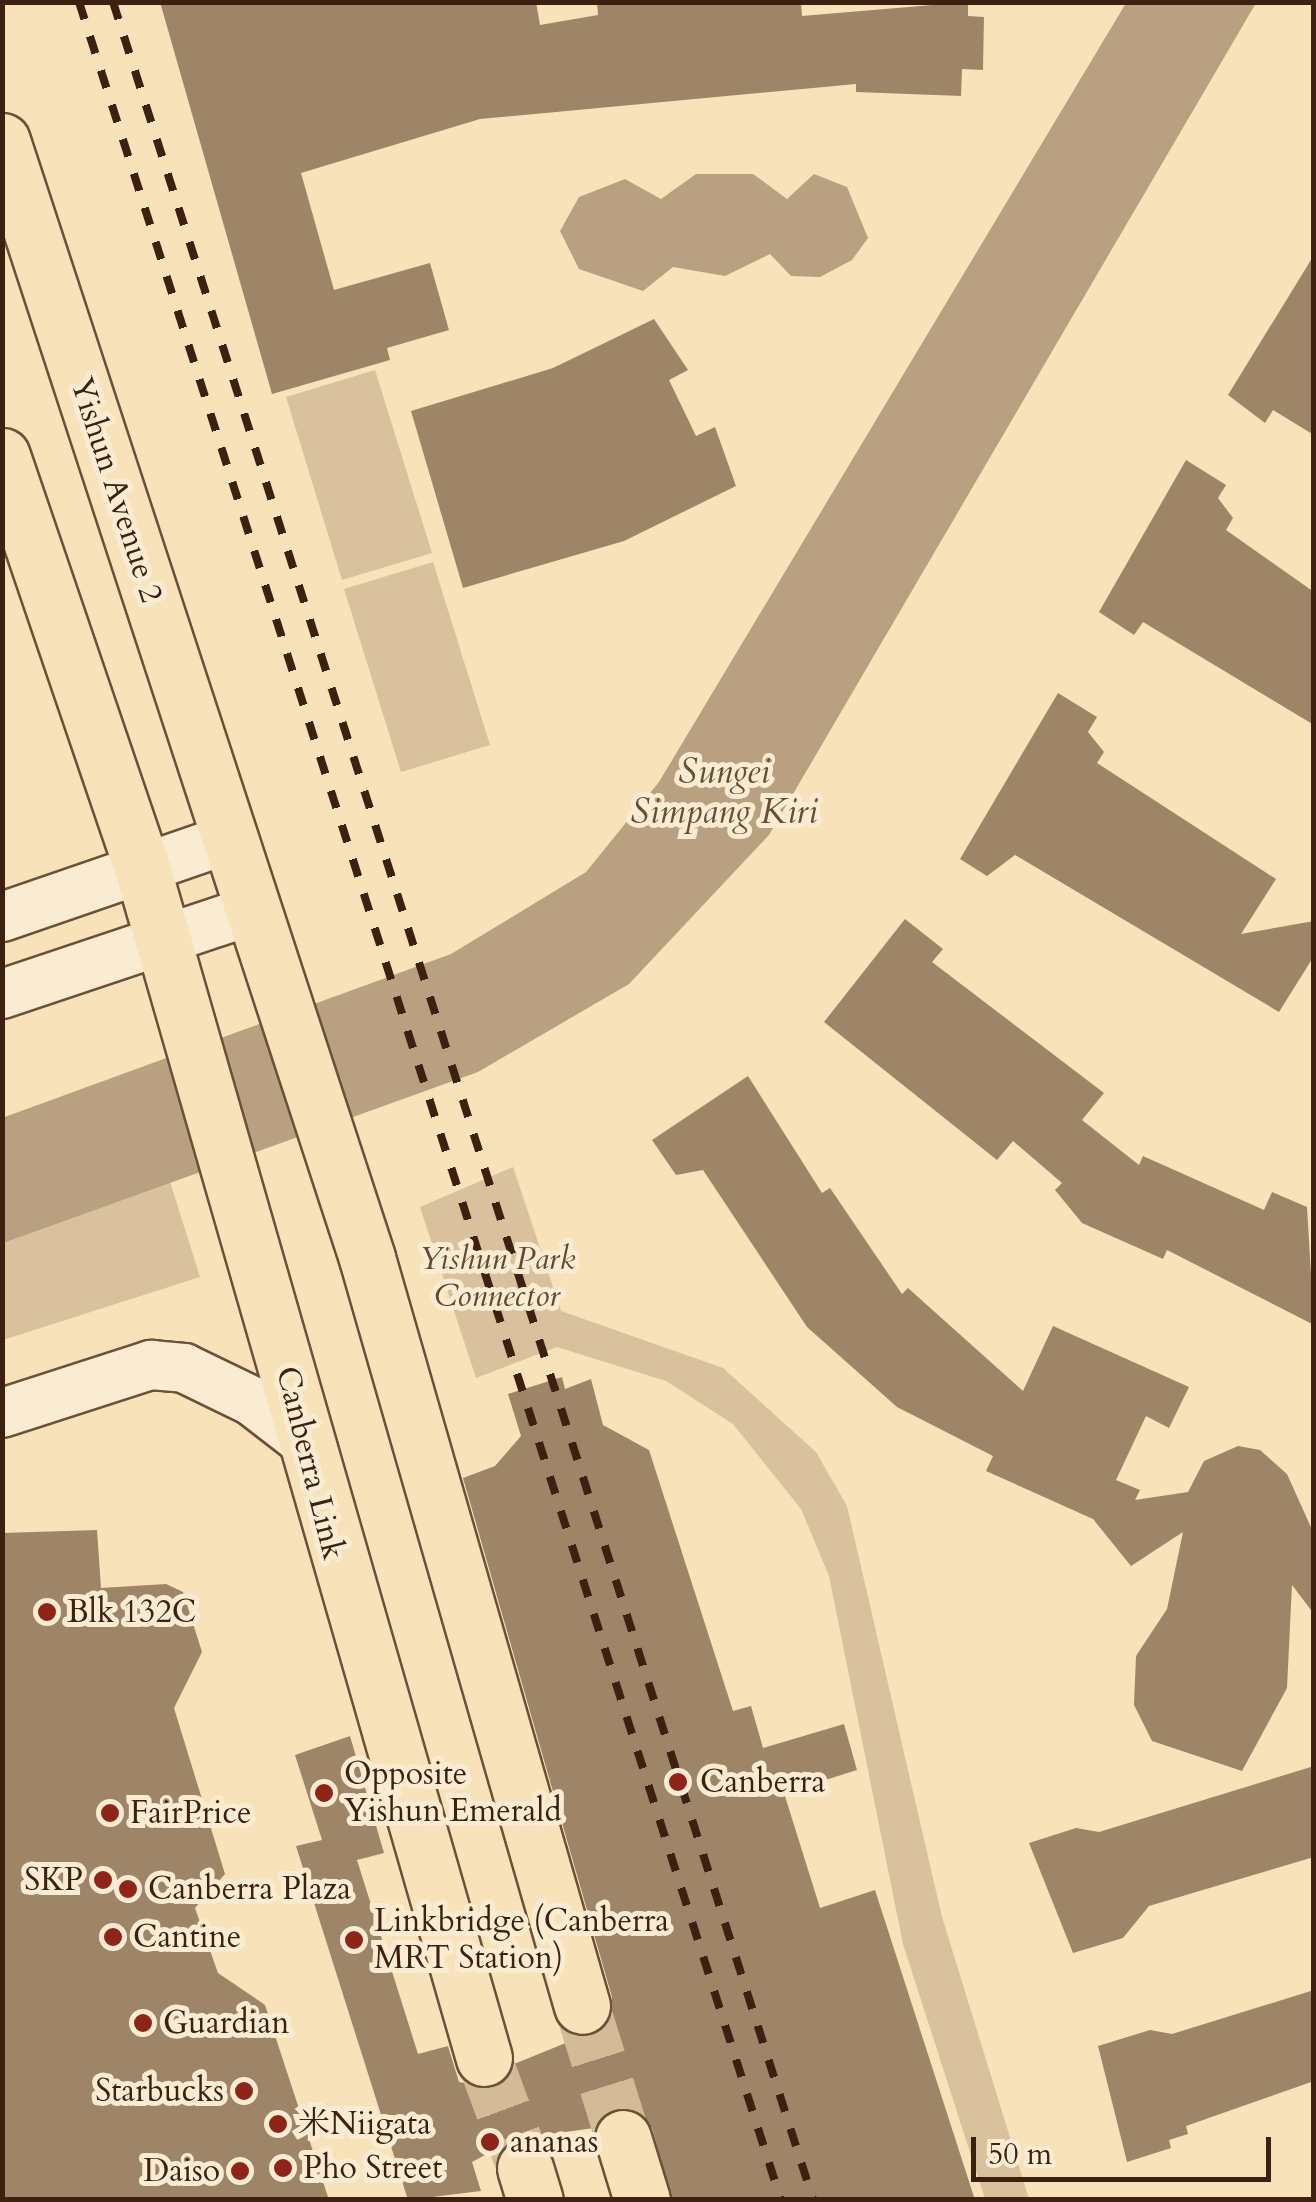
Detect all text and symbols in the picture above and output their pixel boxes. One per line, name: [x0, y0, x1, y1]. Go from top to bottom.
street label: Yishun Avenue 2: [62, 373, 170, 607]
water label: Sungei Simpang Kiri: [630, 751, 818, 833]
park label: Yishun Park Connector: [419, 1241, 575, 1316]
street label: Canberra Link: [267, 1362, 353, 1564]
place label: Blk 132C: [67, 1593, 196, 1631]
marker: Blk 132C: [36, 1601, 58, 1623]
place label: Opposite Yishun Emerald: [344, 1756, 561, 1831]
place label: Canberra: [700, 1763, 825, 1801]
marker: Canberra: [665, 1769, 691, 1795]
marker: Opposite Yishun Emerald: [313, 1782, 335, 1804]
place label: FairPrice: [130, 1794, 251, 1832]
marker: FairPrice: [99, 1802, 121, 1824]
place label: SKP: [24, 1861, 83, 1899]
marker: SKP: [92, 1869, 114, 1891]
place label: Canberra Plaza: [148, 1870, 351, 1908]
marker: Canberra Plaza: [117, 1878, 139, 1900]
place label: Linkbridge (Canberra MRT Station): [374, 1903, 669, 1978]
place label: Cantine: [133, 1918, 241, 1956]
marker: Cantine: [102, 1926, 124, 1948]
marker: Linkbridge (Canberra MRT Station): [343, 1929, 365, 1951]
place label: Guardian: [163, 2004, 289, 2042]
marker: Guardian: [132, 2012, 154, 2034]
place label: Starbucks: [95, 2072, 224, 2110]
marker: Starbucks: [233, 2080, 255, 2102]
place label: 米Niigata: [298, 2105, 431, 2143]
marker: 米Niigata: [267, 2113, 289, 2135]
scale bar: [976, 2117, 1276, 2179]
place label: ananas: [510, 2123, 599, 2161]
marker: ananas: [479, 2131, 501, 2153]
text: 50 m: [988, 2134, 1052, 2175]
place label: Pho Street: [303, 2149, 442, 2187]
place label: Daiso: [143, 2152, 220, 2190]
marker: Pho Street: [272, 2157, 294, 2179]
marker: Daiso: [229, 2160, 251, 2182]

